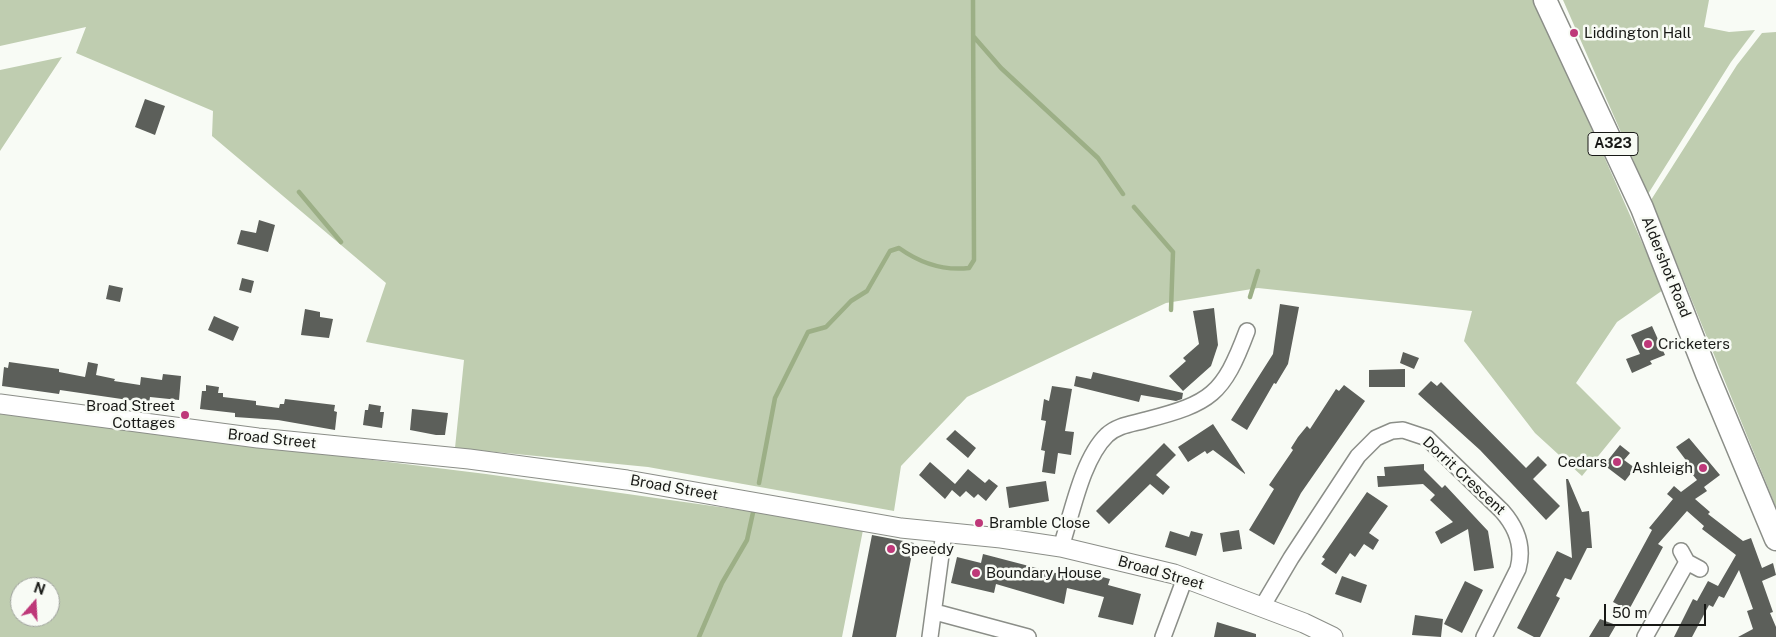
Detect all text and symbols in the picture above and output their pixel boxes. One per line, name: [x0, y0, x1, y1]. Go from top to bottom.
place label: Liddington Hall: [1584, 24, 1691, 42]
marker: Liddington Hall: [1568, 27, 1580, 39]
road number: A323: [1588, 132, 1638, 156]
street label: Aldershot Road: [1638, 214, 1694, 320]
place label: Cricketers: [1658, 335, 1730, 353]
marker: Cricketers: [1642, 338, 1654, 350]
place label: Broad Street Cottages: [86, 397, 175, 432]
marker: Broad Street Cottages: [179, 409, 191, 421]
street label: Broad Street: [227, 425, 317, 453]
street label: Dorrit Crescent: [1419, 433, 1509, 519]
place label: Cedars: [1558, 453, 1607, 471]
marker: Cedars: [1611, 456, 1623, 468]
place label: Ashleigh: [1632, 459, 1693, 477]
marker: Ashleigh: [1697, 462, 1709, 474]
street label: Broad Street: [629, 471, 719, 505]
place label: Bramble Close: [989, 514, 1090, 532]
marker: Bramble Close: [973, 517, 985, 529]
place label: Speedy: [901, 540, 954, 558]
marker: Speedy: [885, 543, 897, 555]
street label: Broad Street: [1116, 552, 1206, 594]
place label: Boundary House: [986, 564, 1102, 582]
marker: Boundary House: [970, 567, 982, 579]
north arrow: [10, 577, 60, 627]
text: N: [32, 579, 47, 598]
scale bar: [1606, 594, 1708, 626]
text: 50 m: [1612, 604, 1647, 621]

